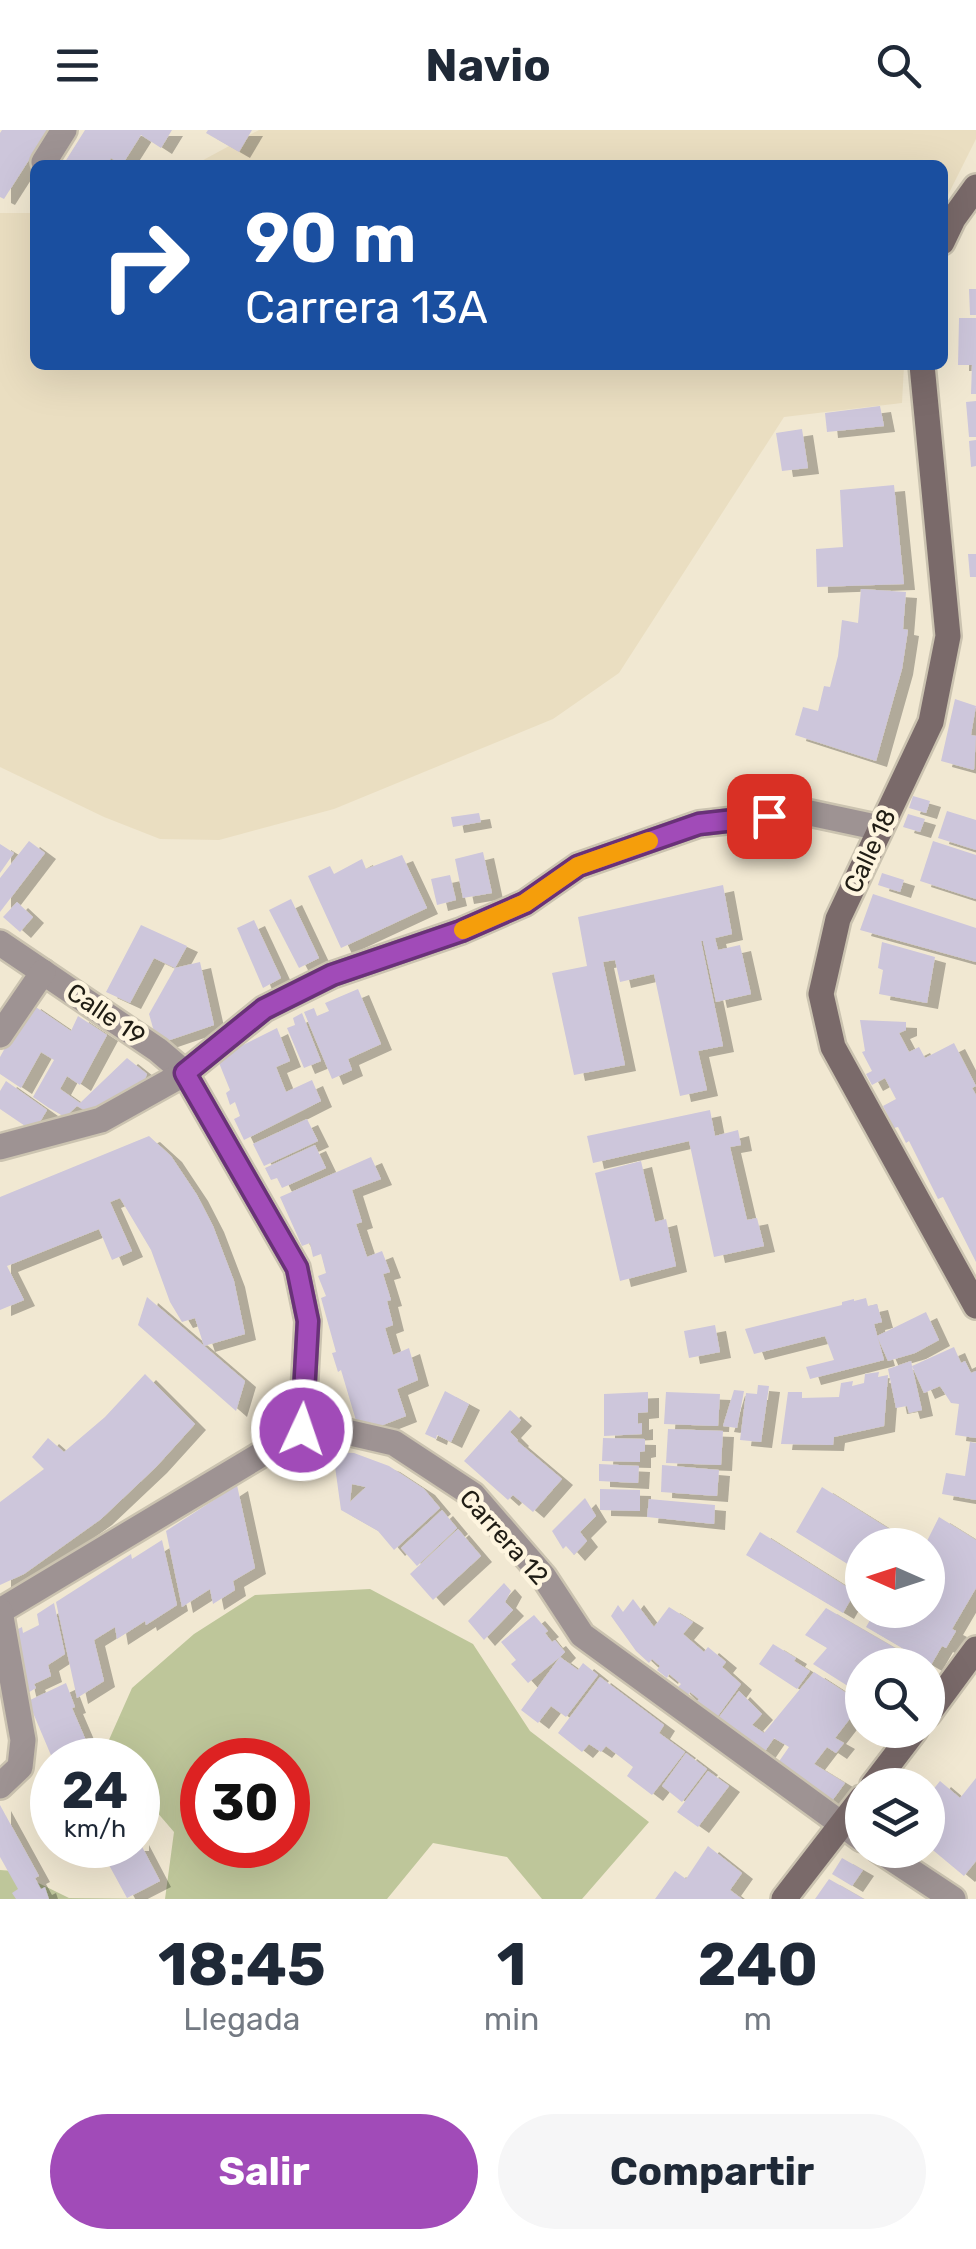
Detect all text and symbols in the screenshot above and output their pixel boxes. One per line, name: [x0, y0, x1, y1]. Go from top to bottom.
icon: menu: [50, 38, 105, 93]
icon: search: [871, 38, 926, 93]
text: Navio: [425, 39, 551, 92]
text: 90 m: [245, 197, 417, 280]
icon: right: [80, 200, 210, 330]
text: Carrera 13A: [245, 281, 488, 334]
pin: [727, 774, 812, 859]
icon: arrive: [742, 789, 797, 844]
street label: Calle 18: [838, 804, 902, 898]
street label: Calle 19: [61, 977, 151, 1051]
position arrow: [250, 1378, 354, 1482]
street label: Carrera 12: [454, 1484, 554, 1590]
north arrow: [845, 1528, 945, 1628]
map controls: [845, 1528, 945, 1868]
button: search: [845, 1648, 945, 1748]
speed limit sign: 30: [180, 1738, 310, 1868]
text: 24: [62, 1761, 128, 1821]
button: layers: [845, 1768, 945, 1868]
text: km/h: [64, 1814, 126, 1843]
text: 18:45: [158, 1929, 326, 2000]
text: 1: [497, 1929, 527, 2000]
text: 240: [697, 1929, 818, 2000]
text: Llegada: [183, 2000, 300, 2038]
text: min: [484, 2000, 539, 2038]
text: m: [743, 2000, 772, 2038]
button: Salir: [50, 2114, 478, 2229]
button: Compartir: [498, 2114, 926, 2229]

